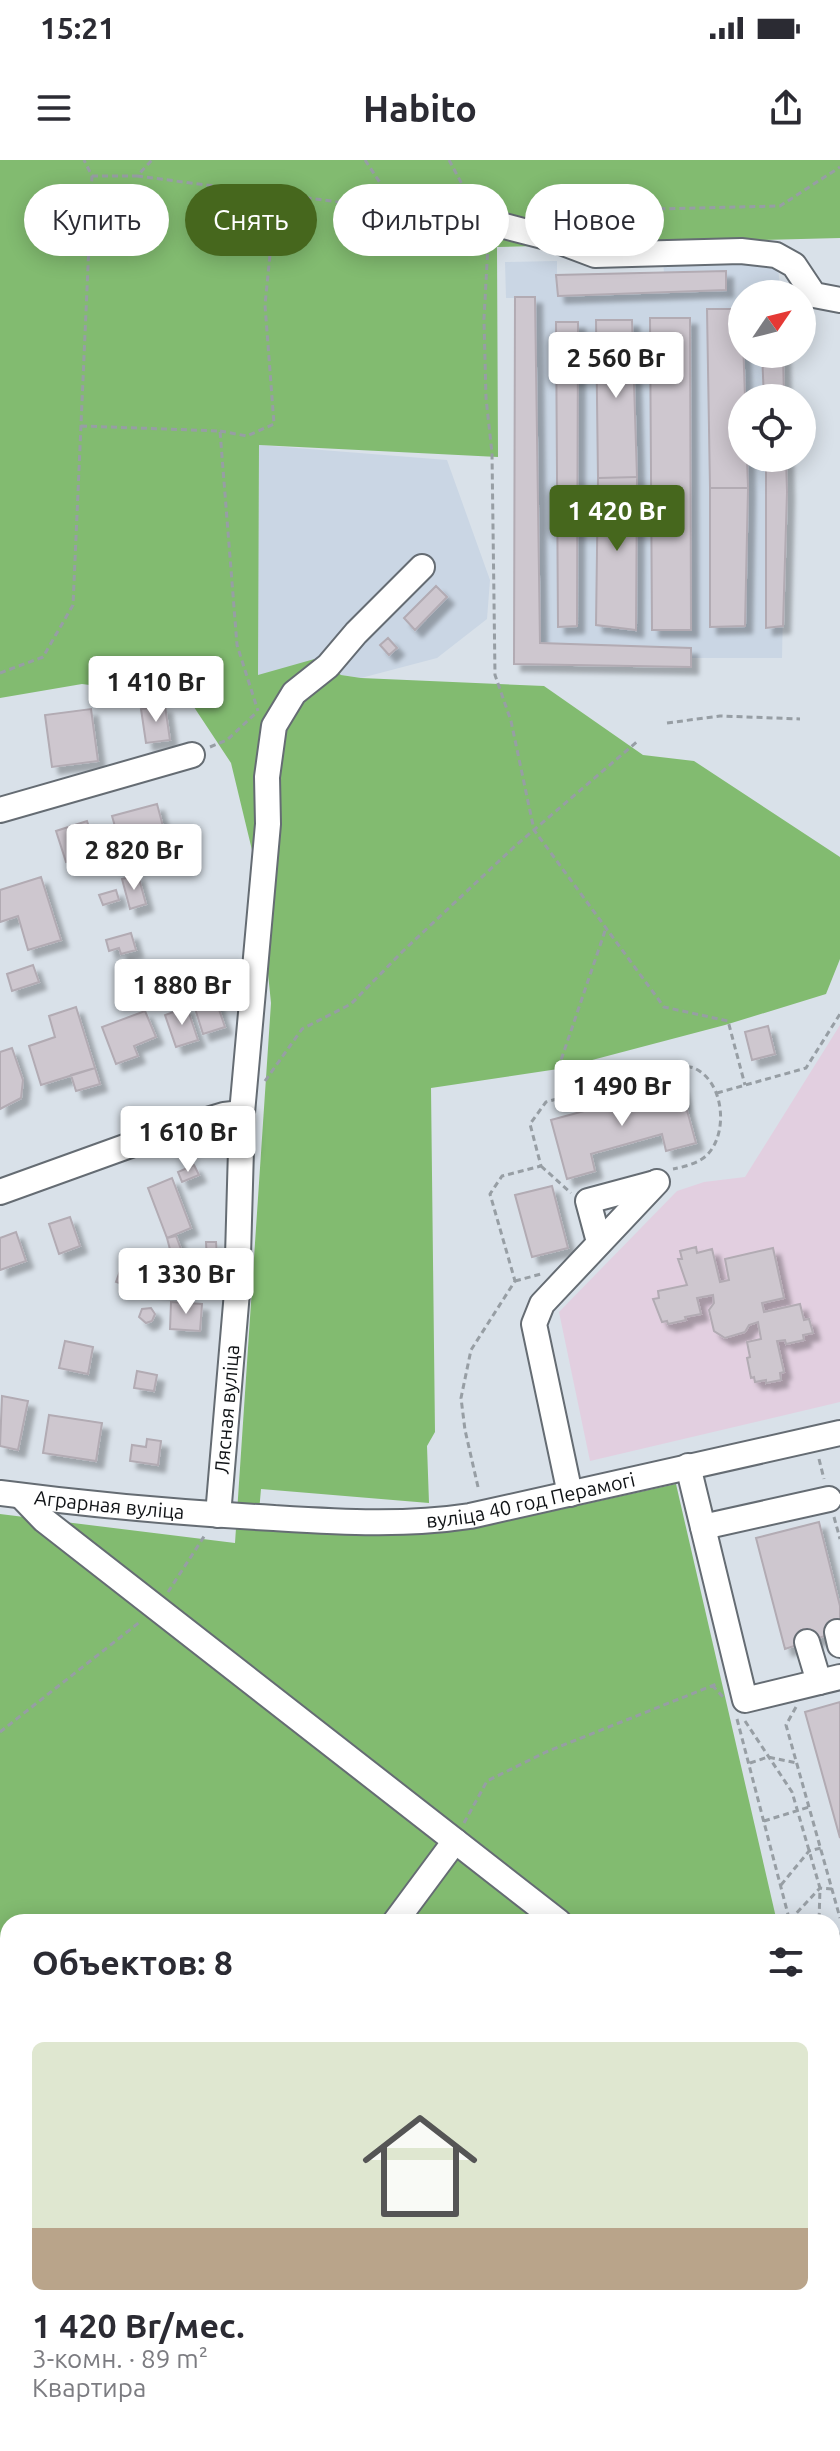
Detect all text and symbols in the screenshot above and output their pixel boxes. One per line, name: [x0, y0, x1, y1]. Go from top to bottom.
text: 15:21: [40, 11, 115, 45]
icon: menu: [32, 86, 76, 130]
icon: share: [764, 86, 808, 130]
text: Habito: [363, 88, 477, 129]
chip: Купить: [24, 184, 169, 256]
chip: Снять: [185, 184, 317, 256]
chip: Фильтры: [333, 184, 509, 256]
chip: Новое: [525, 184, 664, 256]
north arrow: [728, 280, 816, 368]
map controls: [728, 280, 816, 472]
pin: 2 560 Br: [533, 332, 699, 400]
text: 2 560 Br: [567, 343, 665, 372]
button: locate: [728, 384, 816, 472]
pin: 1 420 Br: [534, 485, 700, 553]
text: 1 420 Br: [568, 496, 666, 525]
pin: 1 410 Br: [73, 656, 239, 724]
text: 1 410 Br: [107, 667, 205, 696]
pin: 2 820 Br: [51, 824, 217, 892]
text: 2 820 Br: [85, 835, 183, 864]
pin: 1 880 Br: [99, 959, 265, 1027]
text: 1 880 Br: [133, 970, 231, 999]
pin: 1 490 Br: [539, 1060, 705, 1128]
text: 1 490 Br: [573, 1071, 671, 1100]
pin: 1 610 Br: [105, 1106, 271, 1174]
text: 1 610 Br: [139, 1117, 237, 1146]
pin: 1 330 Br: [103, 1248, 269, 1316]
text: 1 330 Br: [137, 1259, 235, 1288]
street label: Лясная вуліца: [210, 1344, 243, 1475]
street label: вуліца 40 год Перамогі: [425, 1467, 637, 1532]
street label: Аграрная вуліца: [33, 1485, 185, 1523]
icon: filters: [764, 1940, 808, 1984]
text: Объектов: 8: [32, 1943, 233, 1981]
icon: home: [348, 2094, 492, 2238]
text: 1 420 Br/мес.: [32, 2306, 245, 2344]
text: 3-комн. · 89 m²: [32, 2344, 208, 2373]
text: Квартира: [32, 2373, 146, 2402]

